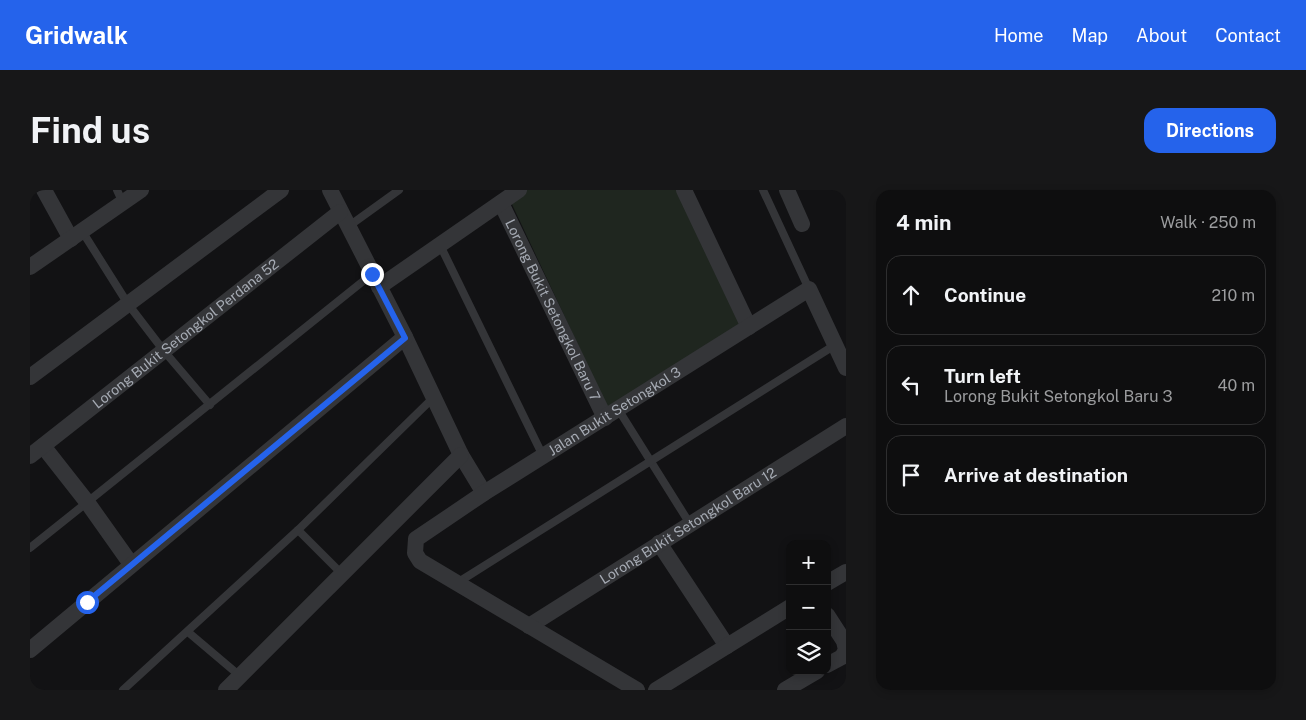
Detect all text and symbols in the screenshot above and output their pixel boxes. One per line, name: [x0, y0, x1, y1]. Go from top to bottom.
text: Gridwalk: [25, 21, 128, 49]
text: Home: [994, 25, 1044, 46]
text: Map: [1072, 25, 1108, 46]
text: About: [1136, 25, 1187, 46]
text: Contact: [1215, 25, 1281, 46]
button: Directions: [1144, 108, 1276, 153]
text: Find us: [30, 110, 150, 151]
text: 4 min: [896, 210, 951, 235]
text: Walk · 250 m: [1160, 213, 1256, 232]
street label: Lorong Bukit Setongkol Baru 7: [502, 217, 604, 404]
street label: Lorong Bukit Setongkol Perdana 52: [90, 256, 282, 412]
route end: [361, 263, 384, 286]
icon: ahead: [897, 281, 925, 309]
text: Continue: [944, 284, 1026, 306]
text: 210 m: [1211, 286, 1255, 305]
street label: Jalan Bukit Setongkol 3: [545, 363, 684, 459]
text: Turn left: [944, 365, 1021, 387]
icon: left: [897, 371, 925, 399]
text: 40 m: [1217, 376, 1255, 395]
text: Lorong Bukit Setongkol Baru 3: [944, 387, 1173, 406]
icon: arrive: [897, 461, 925, 489]
street label: Lorong Bukit Setongkol Baru 12: [597, 464, 779, 587]
text: Arrive at destination: [944, 464, 1128, 486]
map controls: [786, 540, 831, 675]
button: +: [786, 540, 831, 585]
button: −: [786, 585, 831, 630]
route start: [76, 591, 99, 614]
button: layers: [786, 630, 831, 675]

